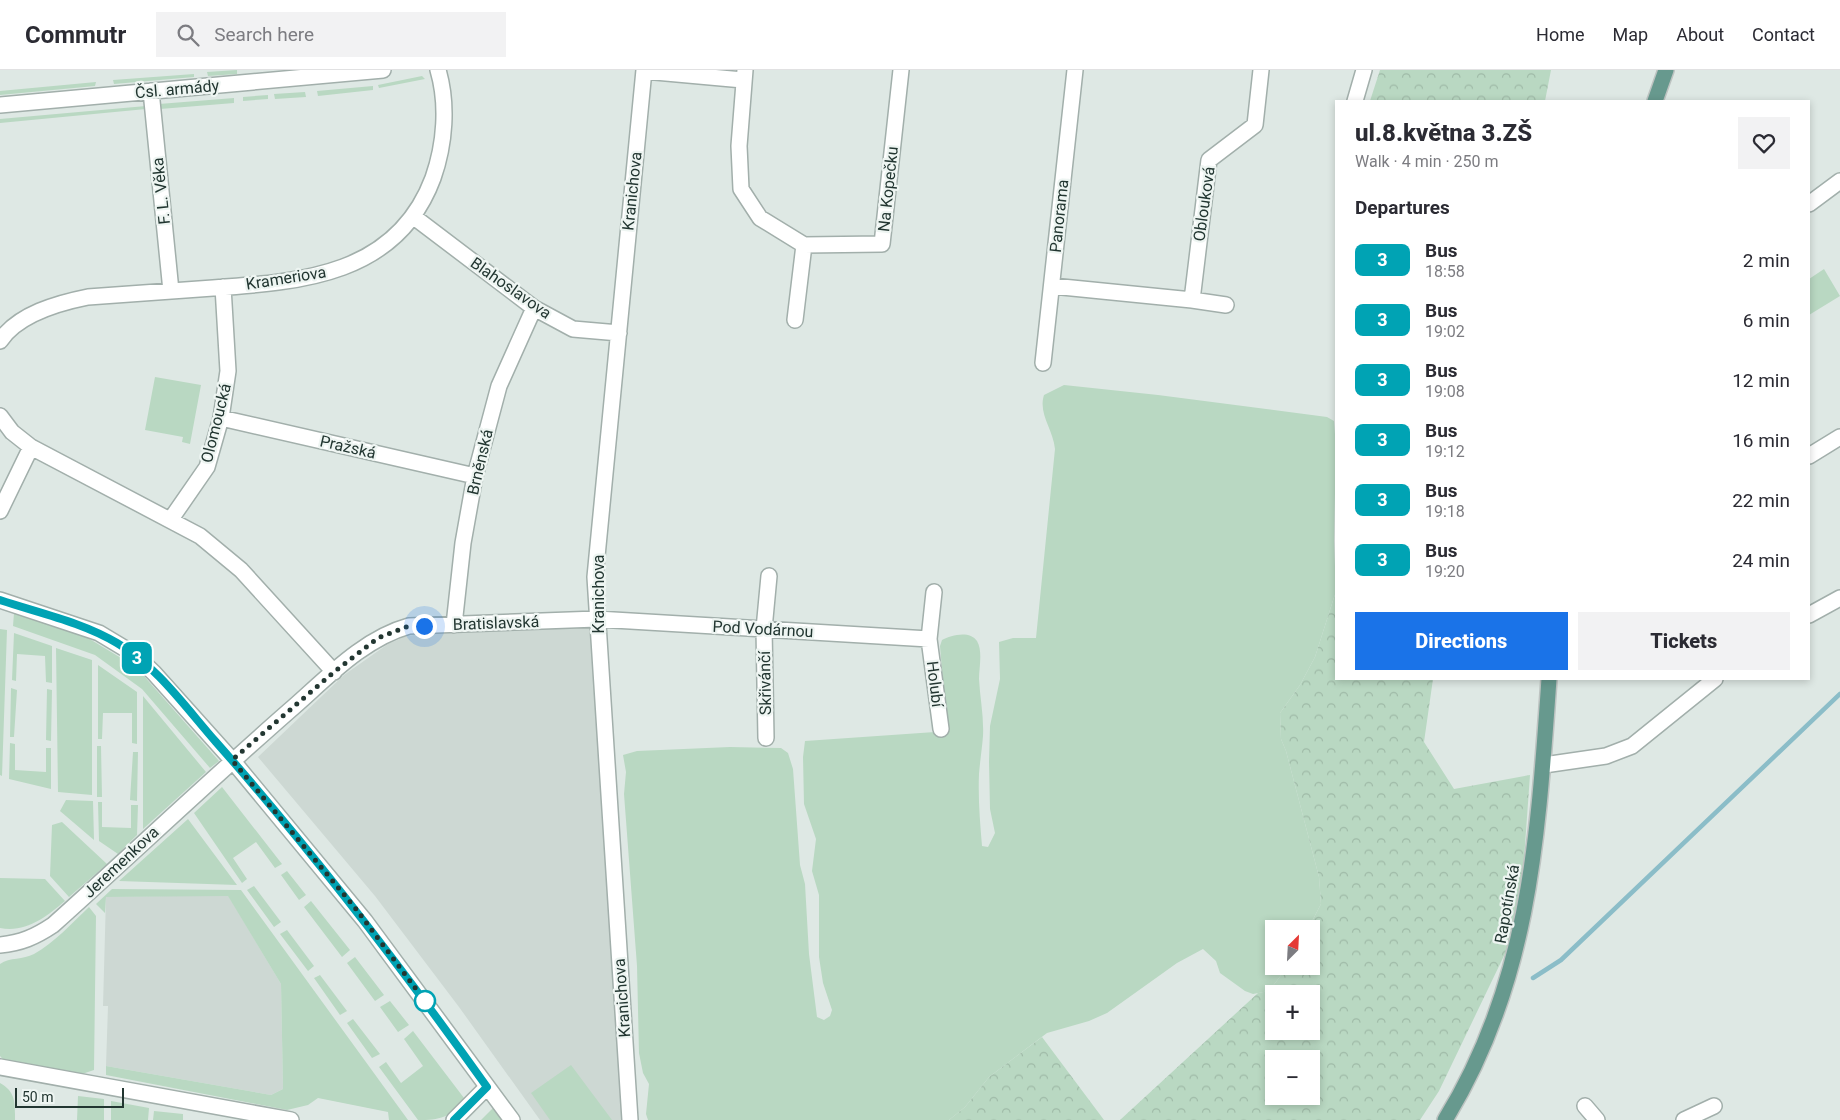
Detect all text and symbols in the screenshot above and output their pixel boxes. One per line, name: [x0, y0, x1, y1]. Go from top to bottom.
search box: [156, 12, 506, 57]
text: Commutr: [25, 21, 126, 49]
icon: search: [174, 21, 202, 49]
text: Search here: [214, 23, 314, 46]
text: Home: [1536, 24, 1585, 45]
text: Map: [1613, 24, 1648, 45]
text: About: [1676, 24, 1724, 45]
text: Contact: [1752, 24, 1815, 45]
street label: Čsl. armády: [134, 75, 220, 102]
button: heart: [1738, 117, 1790, 169]
text: ul.8.května 3.ZŠ: [1355, 119, 1532, 147]
street label: Na Kopečku: [874, 145, 902, 233]
street label: Kranichova: [618, 151, 646, 231]
text: Walk · 4 min · 250 m: [1355, 152, 1499, 171]
street label: F. L. Věka: [148, 157, 174, 225]
street label: Oblouková: [1189, 165, 1219, 243]
street label: Panorama: [1046, 179, 1072, 253]
text: Departures: [1355, 196, 1450, 219]
text: Bus: [1425, 239, 1458, 262]
text: 3: [1377, 249, 1388, 270]
text: 2 min: [1743, 249, 1790, 272]
street label: Blahoslavova: [467, 253, 555, 323]
street label: Krameriova: [244, 262, 328, 294]
text: 18:58: [1425, 262, 1465, 281]
text: Bus: [1425, 299, 1458, 322]
text: 3: [1377, 309, 1388, 330]
text: 6 min: [1743, 309, 1790, 332]
text: 19:02: [1425, 322, 1465, 341]
text: Bus: [1425, 359, 1458, 382]
text: 3: [1377, 369, 1388, 390]
text: 12 min: [1732, 369, 1790, 392]
street label: Olomoucká: [197, 381, 235, 465]
text: 19:08: [1425, 382, 1465, 401]
text: Bus: [1425, 419, 1458, 442]
street label: Brněnská: [463, 427, 497, 497]
text: 3: [1377, 429, 1388, 450]
text: 16 min: [1732, 429, 1790, 452]
street label: Pražská: [318, 431, 378, 463]
text: 19:12: [1425, 442, 1465, 461]
text: Bus: [1425, 479, 1458, 502]
text: 3: [1377, 489, 1388, 510]
text: 22 min: [1732, 489, 1790, 512]
text: 19:18: [1425, 502, 1465, 521]
text: Bus: [1425, 539, 1458, 562]
text: 3: [1377, 549, 1388, 570]
text: 24 min: [1732, 549, 1790, 572]
street label: Kranichova: [589, 554, 608, 634]
text: 19:20: [1425, 562, 1465, 581]
street label: Bratislavská: [452, 612, 540, 634]
button: Directions: [1355, 612, 1568, 670]
button: Tickets: [1578, 612, 1790, 670]
your location: [412, 614, 437, 639]
street label: Pod Vodárnou: [712, 617, 814, 641]
line badge: 3: [121, 642, 153, 674]
text: 3: [132, 647, 142, 668]
street label: Skřivánčí: [755, 650, 775, 715]
street label: Holubí: [923, 660, 947, 709]
street label: Jeremenkova: [79, 822, 163, 902]
street label: Rapotínská: [1491, 863, 1523, 945]
north arrow: [1265, 920, 1320, 975]
map controls: [1265, 920, 1320, 1105]
street label: Kranichova: [610, 958, 634, 1038]
button: +: [1265, 985, 1320, 1040]
unlabelled marker: [414, 990, 436, 1012]
button: −: [1265, 1050, 1320, 1105]
scale bar: [15, 1085, 124, 1108]
text: 50 m: [22, 1089, 54, 1105]

